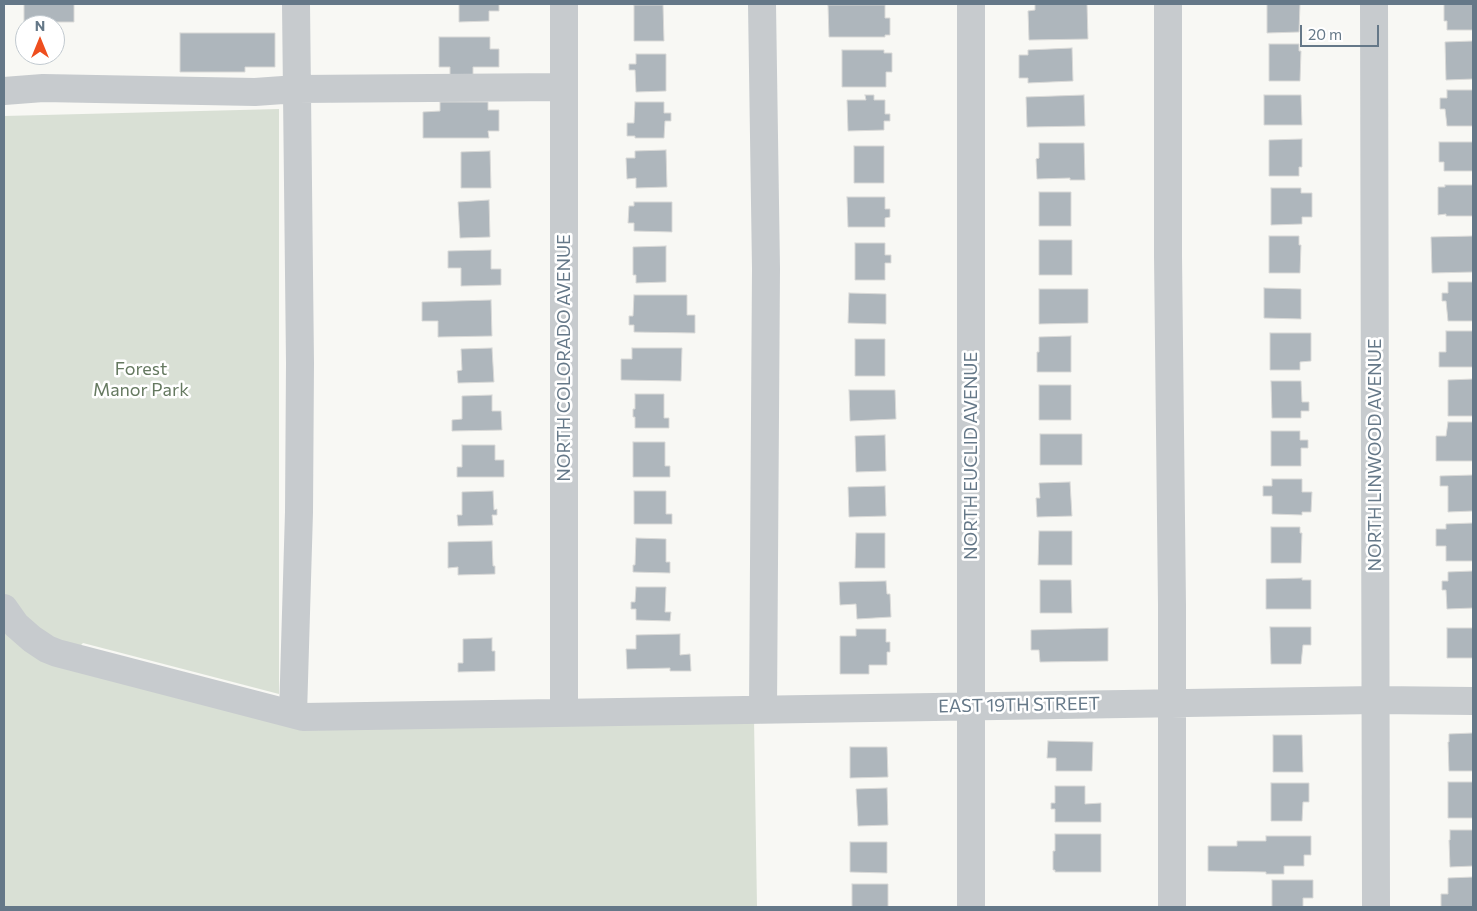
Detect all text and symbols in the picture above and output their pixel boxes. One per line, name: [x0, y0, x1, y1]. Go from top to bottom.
north arrow: [15, 15, 65, 65]
scale bar: [1302, 15, 1381, 47]
text: N: [35, 17, 45, 34]
text: 20 m: [1308, 25, 1342, 43]
street label: NORTH COLORADO AVENUE: [553, 234, 575, 482]
street label: NORTH LINWOOD AVENUE: [1364, 338, 1386, 572]
street label: NORTH EUCLID AVENUE: [960, 352, 982, 560]
park label: Forest Manor Park: [93, 358, 189, 400]
street label: EAST 19TH STREET: [938, 693, 1100, 717]

